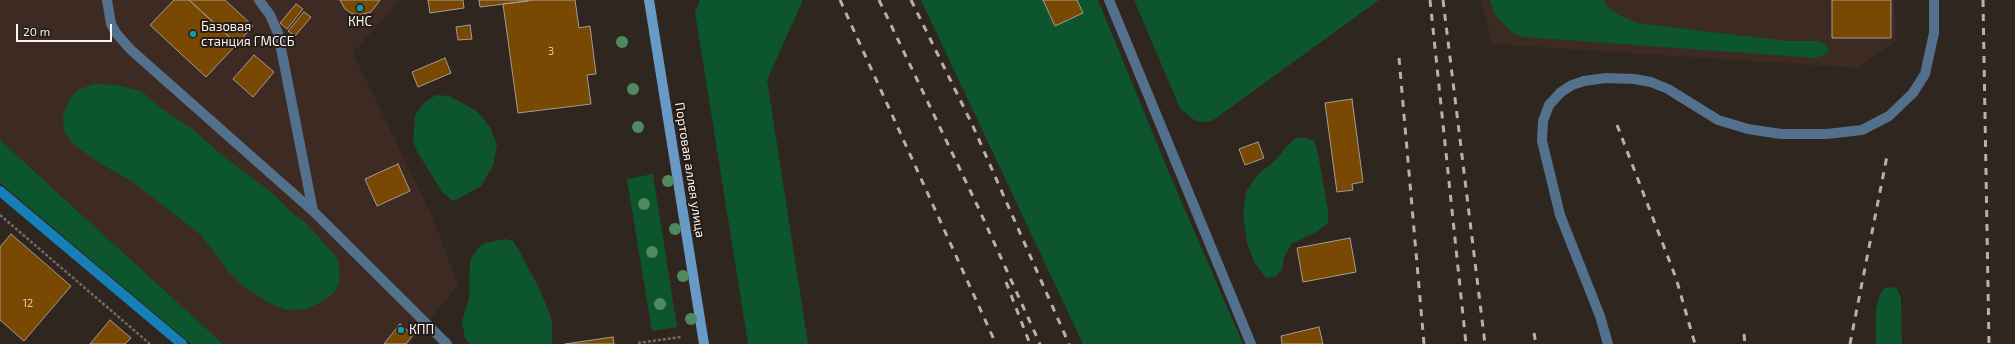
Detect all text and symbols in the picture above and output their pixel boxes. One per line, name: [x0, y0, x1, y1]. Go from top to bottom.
marker: КНС: [355, 3, 365, 13]
place label: КНС: [348, 14, 372, 30]
scale bar: [18, 16, 114, 42]
place label: Базовая станция ГМССБ: [201, 19, 294, 50]
text: 20 m: [23, 24, 50, 38]
marker: Базовая станция ГМССБ: [188, 29, 198, 39]
house number: 3: [548, 44, 554, 58]
street label: Портовая аллея улица: [672, 101, 708, 239]
house number: 12: [23, 296, 33, 310]
place label: КПП: [409, 322, 434, 338]
marker: КПП: [396, 325, 406, 335]

